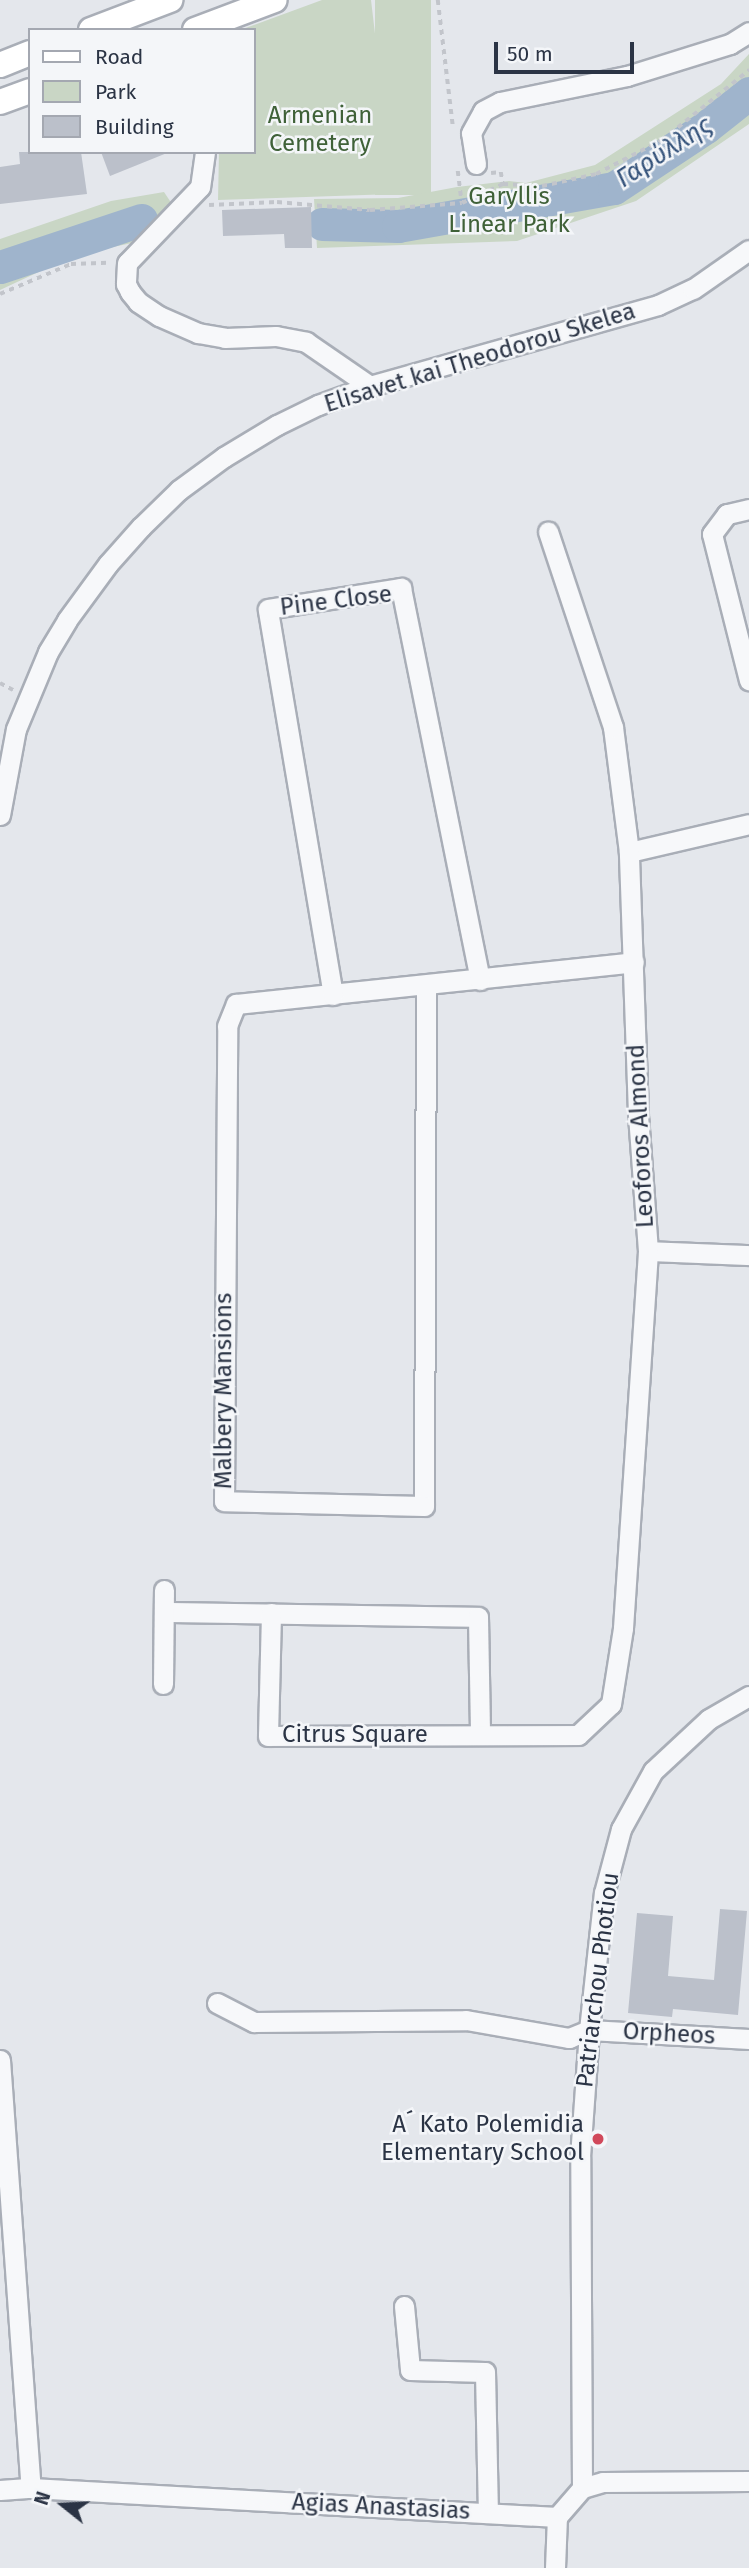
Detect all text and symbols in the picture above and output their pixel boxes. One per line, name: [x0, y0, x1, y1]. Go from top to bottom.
legend: [28, 28, 256, 154]
scale bar: [497, 28, 637, 72]
text: 50 m: [507, 41, 553, 67]
text: Road: [95, 44, 143, 70]
text: Park: [95, 79, 136, 105]
park label: Armenian Cemetery: [268, 102, 372, 158]
water label: Γαρύλλης: [610, 109, 718, 195]
text: Building: [95, 114, 174, 140]
park label: Garyllis Linear Park: [448, 183, 570, 239]
street label: Elisavet kai Theodorou Skelea: [321, 297, 639, 419]
street label: Pine Close: [278, 580, 394, 622]
street label: Leoforos Almond: [622, 1043, 660, 1229]
street label: Malbery Mansions: [210, 1293, 238, 1489]
street label: Citrus Square: [282, 1721, 428, 1749]
street label: Patriarchou Photiou: [570, 1871, 626, 2089]
street label: Orpheos: [622, 2017, 716, 2051]
place label: A´ Kato Polemidia Elementary School: [381, 2111, 584, 2167]
marker: A´ Kato Polemidia Elementary School: [590, 2131, 606, 2147]
north arrow: [28, 2470, 98, 2540]
street label: Agias Anastasias: [291, 2488, 471, 2526]
text: N: [30, 2489, 55, 2508]

